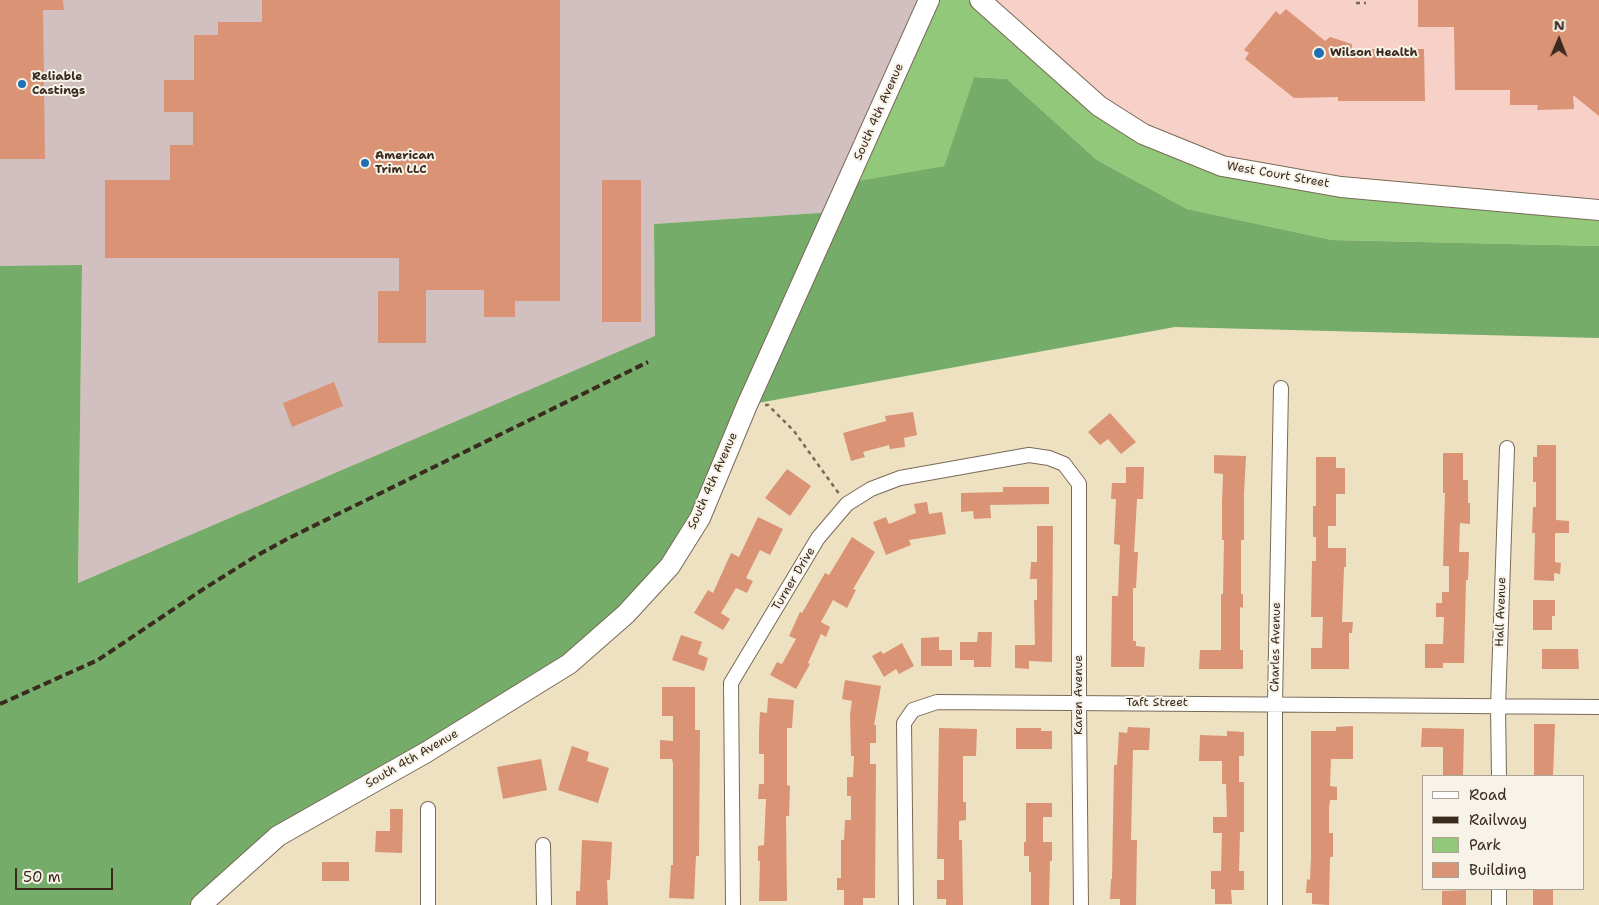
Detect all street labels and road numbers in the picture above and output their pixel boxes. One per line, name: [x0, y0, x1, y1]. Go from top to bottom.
street label: South 4th Avenue: [851, 61, 907, 163]
street label: West Court Street: [1226, 159, 1330, 191]
street label: South 4th Avenue: [685, 430, 741, 532]
street label: Turner Drive: [769, 545, 819, 613]
street label: Hall Avenue: [1493, 577, 1509, 647]
street label: Charles Avenue: [1268, 602, 1284, 692]
street label: Karen Avenue: [1072, 655, 1086, 735]
street label: Taft Street: [1126, 696, 1188, 710]
street label: South 4th Avenue: [363, 727, 461, 791]

